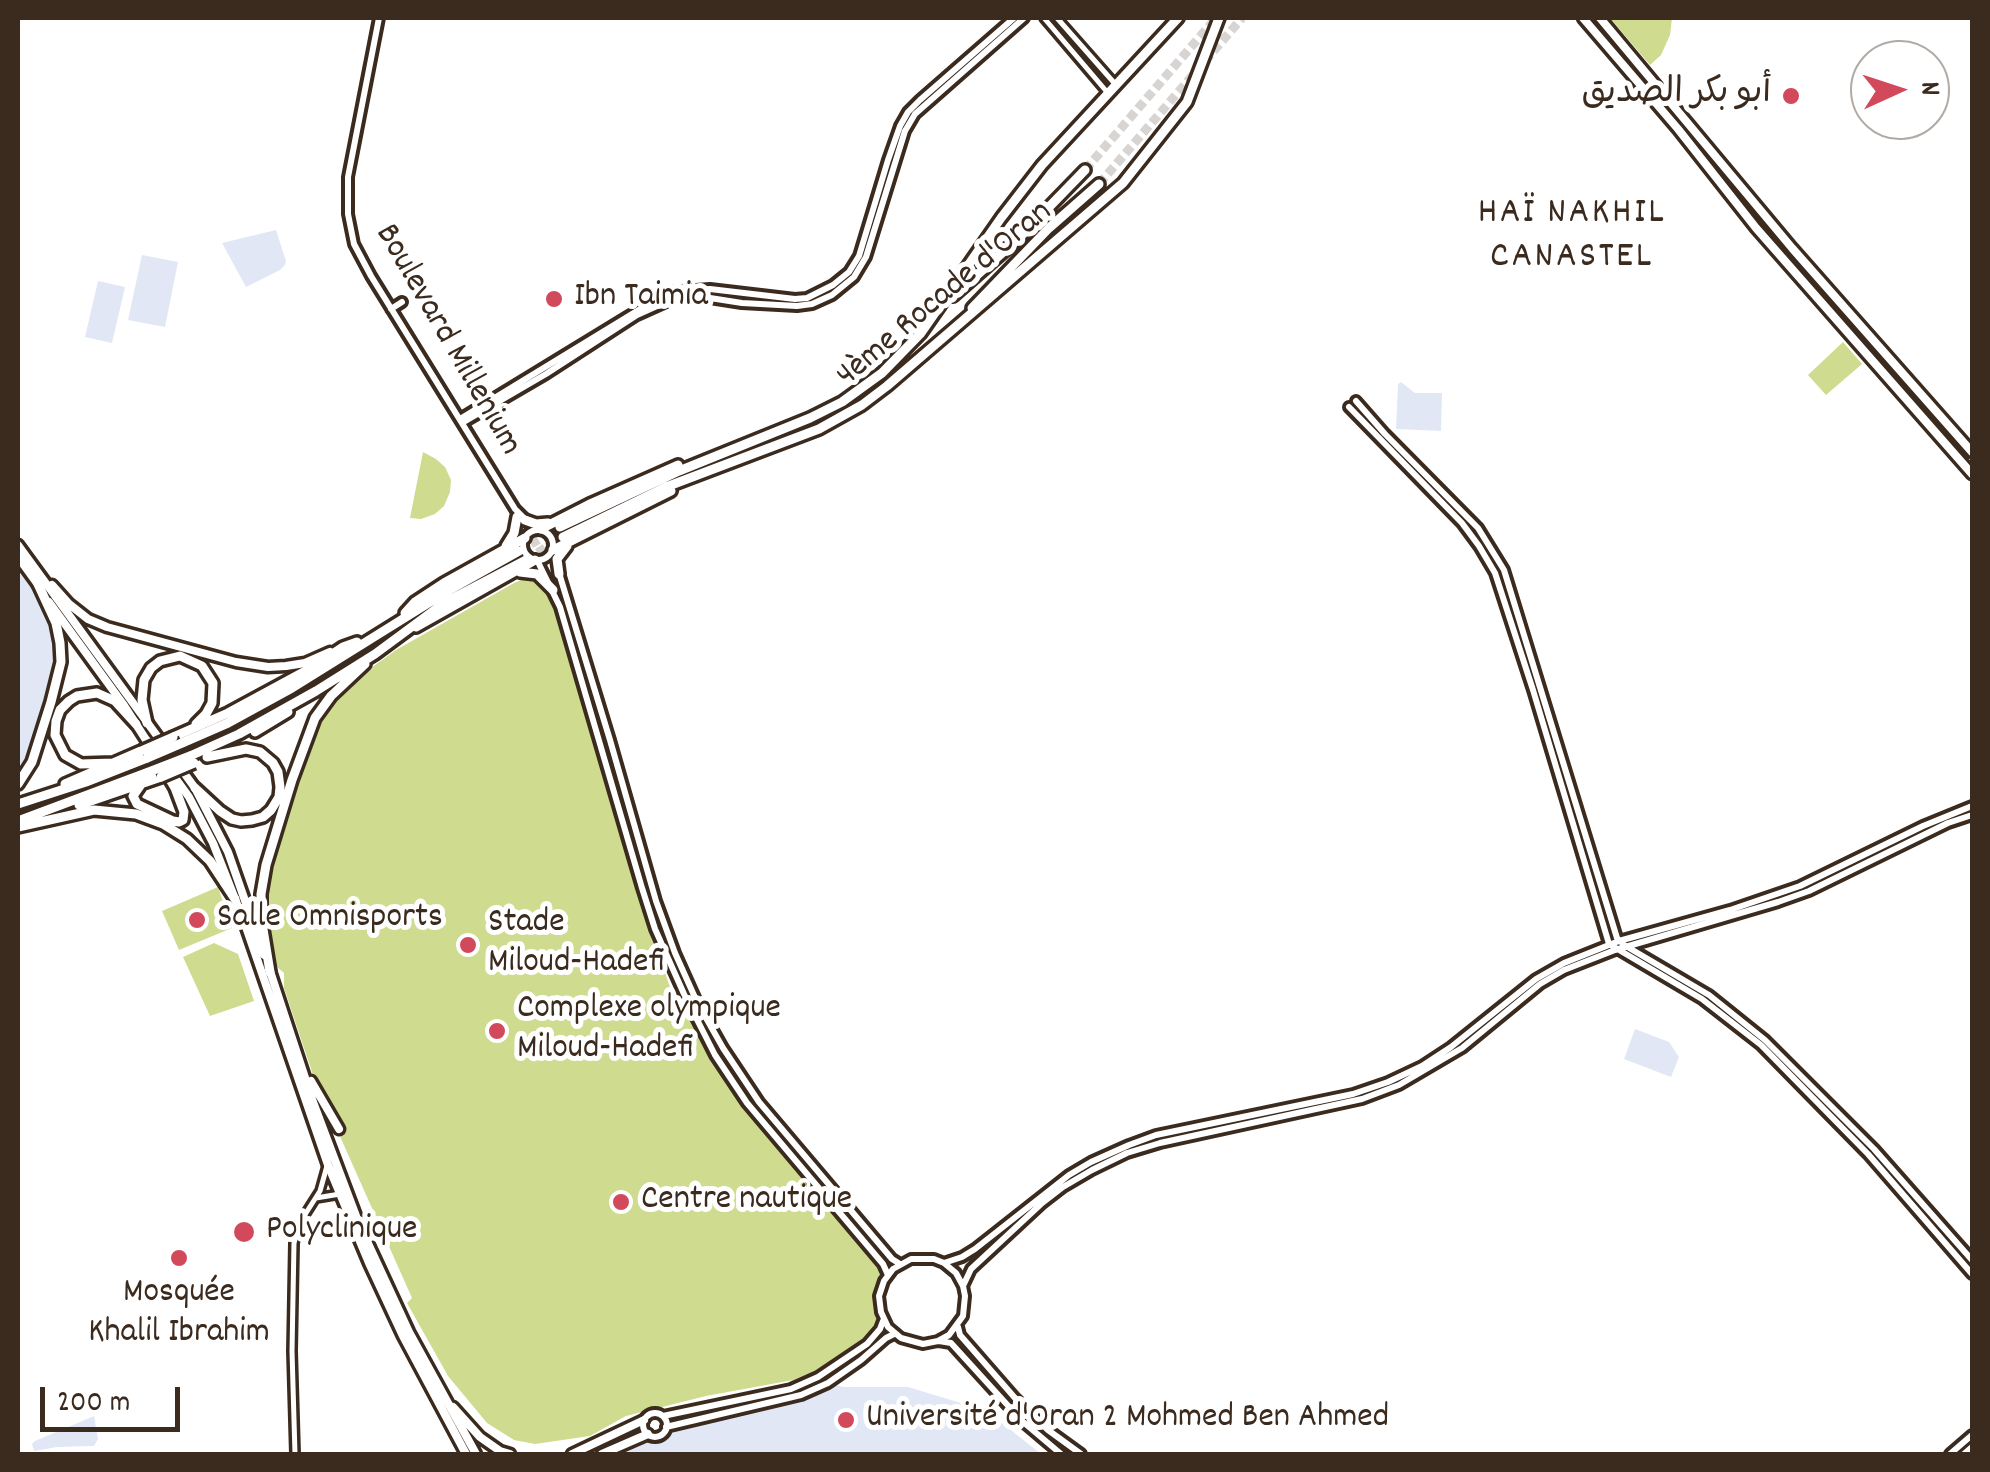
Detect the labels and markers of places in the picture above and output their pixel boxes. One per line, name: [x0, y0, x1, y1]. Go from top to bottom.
place label: أبو بكر الصديق: [1581, 75, 1771, 117]
marker: أبو بكر الصديق: [1780, 85, 1802, 107]
place label: Ibn Taimia: [574, 278, 708, 320]
marker: Ibn Taimia: [543, 288, 565, 310]
place label: Salle Omnisports: [217, 899, 443, 941]
place label: Stade Miloud-Hadefi: [488, 904, 665, 986]
marker: Salle Omnisports: [186, 909, 208, 931]
marker: Stade Miloud-Hadefi: [457, 934, 479, 956]
place label: Complexe olympique Miloud-Hadefi: [517, 990, 781, 1072]
marker: Complexe olympique Miloud-Hadefi: [486, 1020, 508, 1042]
place label: Centre nautique: [641, 1181, 852, 1223]
marker: Centre nautique: [610, 1191, 632, 1213]
place label: Polyclinique: [266, 1211, 417, 1253]
marker: Polyclinique: [231, 1219, 257, 1245]
marker: Mosquée Khalil Ibrahim: [168, 1247, 190, 1269]
place label: Mosquée Khalil Ibrahim: [88, 1274, 270, 1356]
place label: Université d'Oran 2 Mohmed Ben Ahmed: [866, 1399, 1389, 1441]
marker: Université d'Oran 2 Mohmed Ben Ahmed: [835, 1409, 857, 1431]

